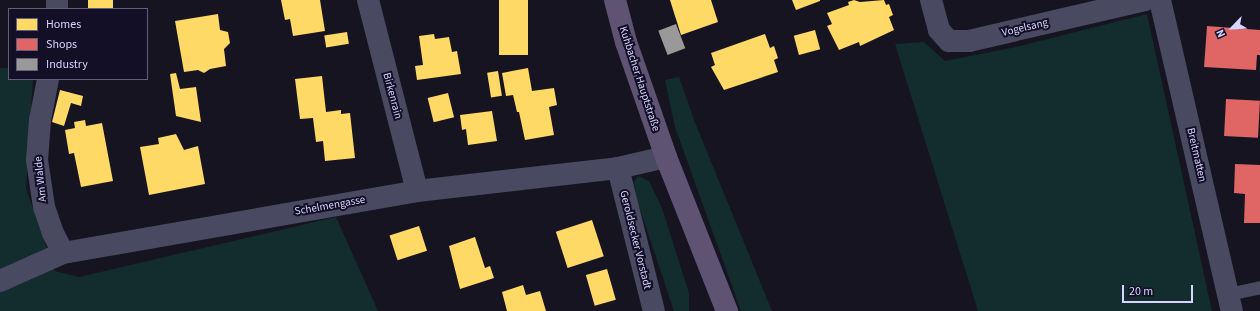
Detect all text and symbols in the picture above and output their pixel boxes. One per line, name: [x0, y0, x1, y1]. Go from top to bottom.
legend: [8, 8, 148, 80]
north arrow: [1212, 8, 1252, 48]
text: Homes: [46, 16, 81, 33]
street label: Vogelsang: [1001, 16, 1049, 40]
street label: Kuhbacher Hauptstraße: [616, 25, 662, 133]
text: N: [1212, 27, 1229, 40]
text: Shops: [46, 36, 77, 53]
text: Industry: [46, 56, 88, 73]
street label: Birkenrain: [379, 71, 405, 121]
street label: Breitmatten: [1183, 127, 1209, 183]
street label: Am Walde: [32, 156, 50, 202]
street label: Geroldsecker Vorstadt: [616, 189, 654, 291]
street label: Schelmengasse: [294, 193, 366, 219]
scale bar: [1124, 277, 1195, 303]
text: 20 m: [1129, 283, 1153, 300]

